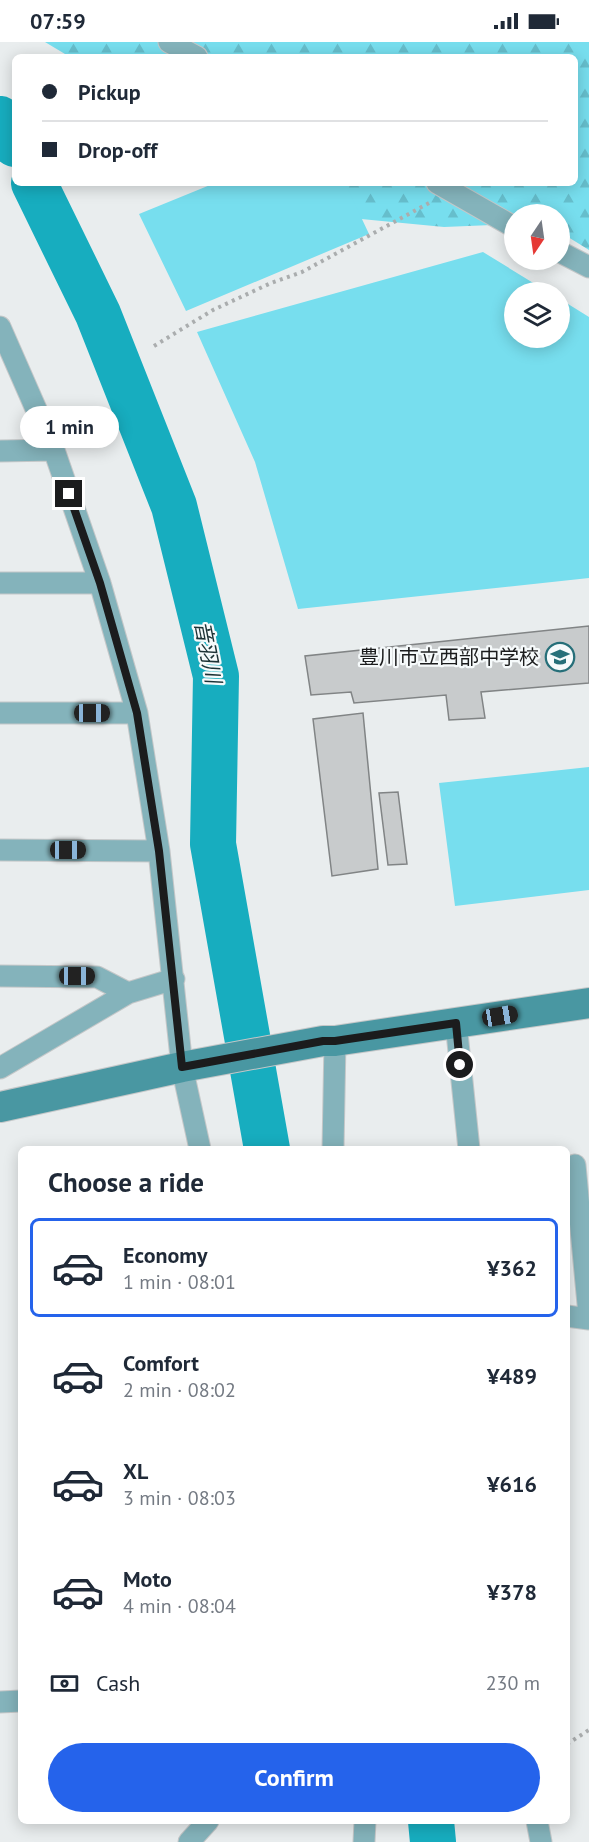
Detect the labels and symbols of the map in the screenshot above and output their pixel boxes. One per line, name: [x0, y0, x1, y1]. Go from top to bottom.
north arrow: [504, 204, 570, 270]
callout: 1 min: [20, 407, 118, 449]
route end: [55, 480, 82, 507]
water label: 音羽川: [189, 619, 228, 687]
school or university icon: 豊川市立西部中学校: [544, 641, 576, 673]
place label: 豊川市立西部中学校: [359, 644, 539, 670]
car: [74, 704, 110, 722]
car: [50, 841, 86, 859]
car: [59, 967, 95, 985]
car: [481, 1004, 519, 1028]
route start: [446, 1051, 473, 1078]

